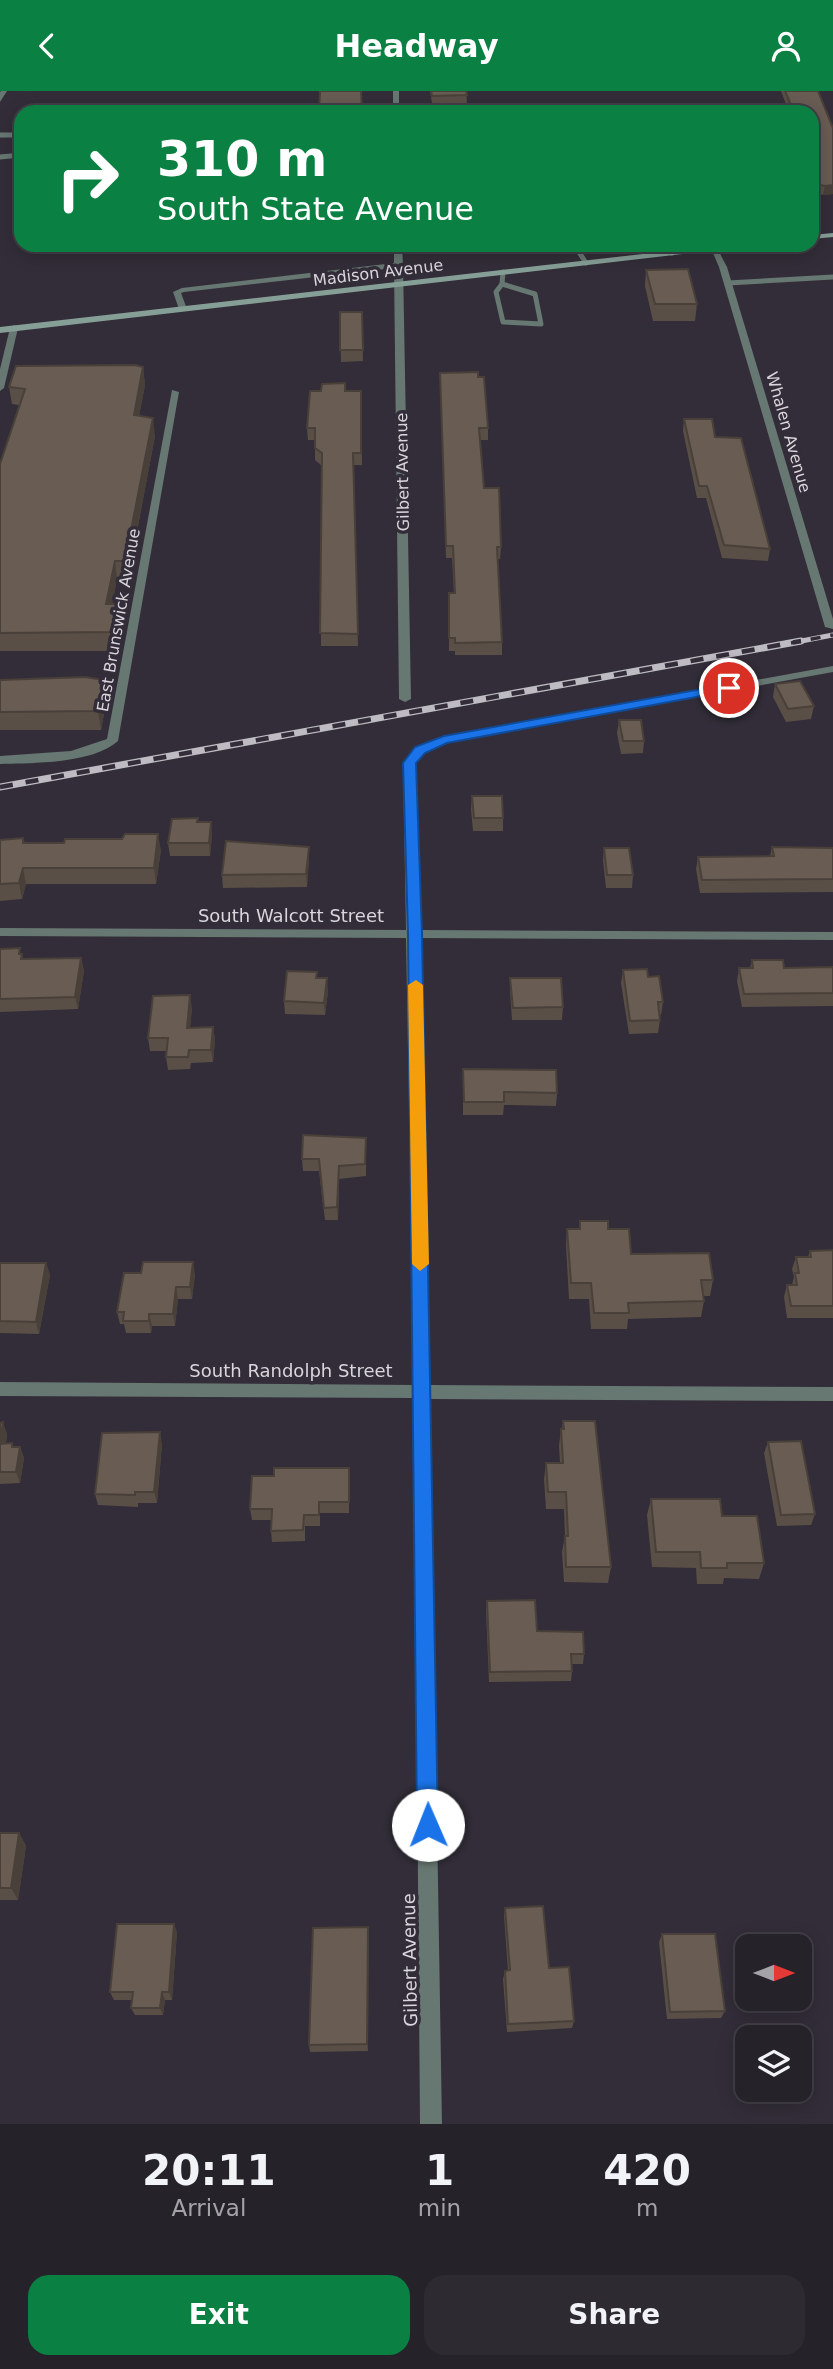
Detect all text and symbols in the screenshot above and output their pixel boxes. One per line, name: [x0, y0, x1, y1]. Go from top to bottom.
icon: back: [28, 27, 66, 65]
text: Headway: [334, 27, 499, 65]
icon: person: [767, 27, 805, 65]
text: 310 m: [157, 131, 327, 188]
icon: right: [42, 133, 133, 224]
text: South State Avenue: [157, 190, 474, 228]
street label: Madison Avenue: [312, 255, 444, 290]
street label: Whalen Avenue: [762, 370, 815, 495]
street label: Gilbert Avenue: [392, 412, 413, 531]
street label: East Brunswick Avenue: [93, 527, 144, 713]
pin: [699, 658, 759, 718]
icon: arrive: [710, 669, 748, 707]
street label: South Walcott Street: [198, 905, 384, 926]
street label: South Randolph Street: [189, 1360, 393, 1381]
position arrow: [391, 1788, 465, 1862]
street label: Gilbert Avenue: [398, 1893, 421, 2027]
north arrow: [735, 1934, 812, 2011]
map controls: [735, 1934, 812, 2102]
button: layers: [735, 2025, 812, 2102]
text: 20:11: [142, 2146, 276, 2195]
text: 1: [425, 2146, 454, 2195]
text: 420: [603, 2146, 691, 2195]
text: Arrival: [172, 2195, 246, 2221]
text: min: [418, 2195, 461, 2221]
text: m: [636, 2195, 658, 2221]
button: Exit: [28, 2275, 410, 2355]
button: Share: [424, 2275, 805, 2355]

